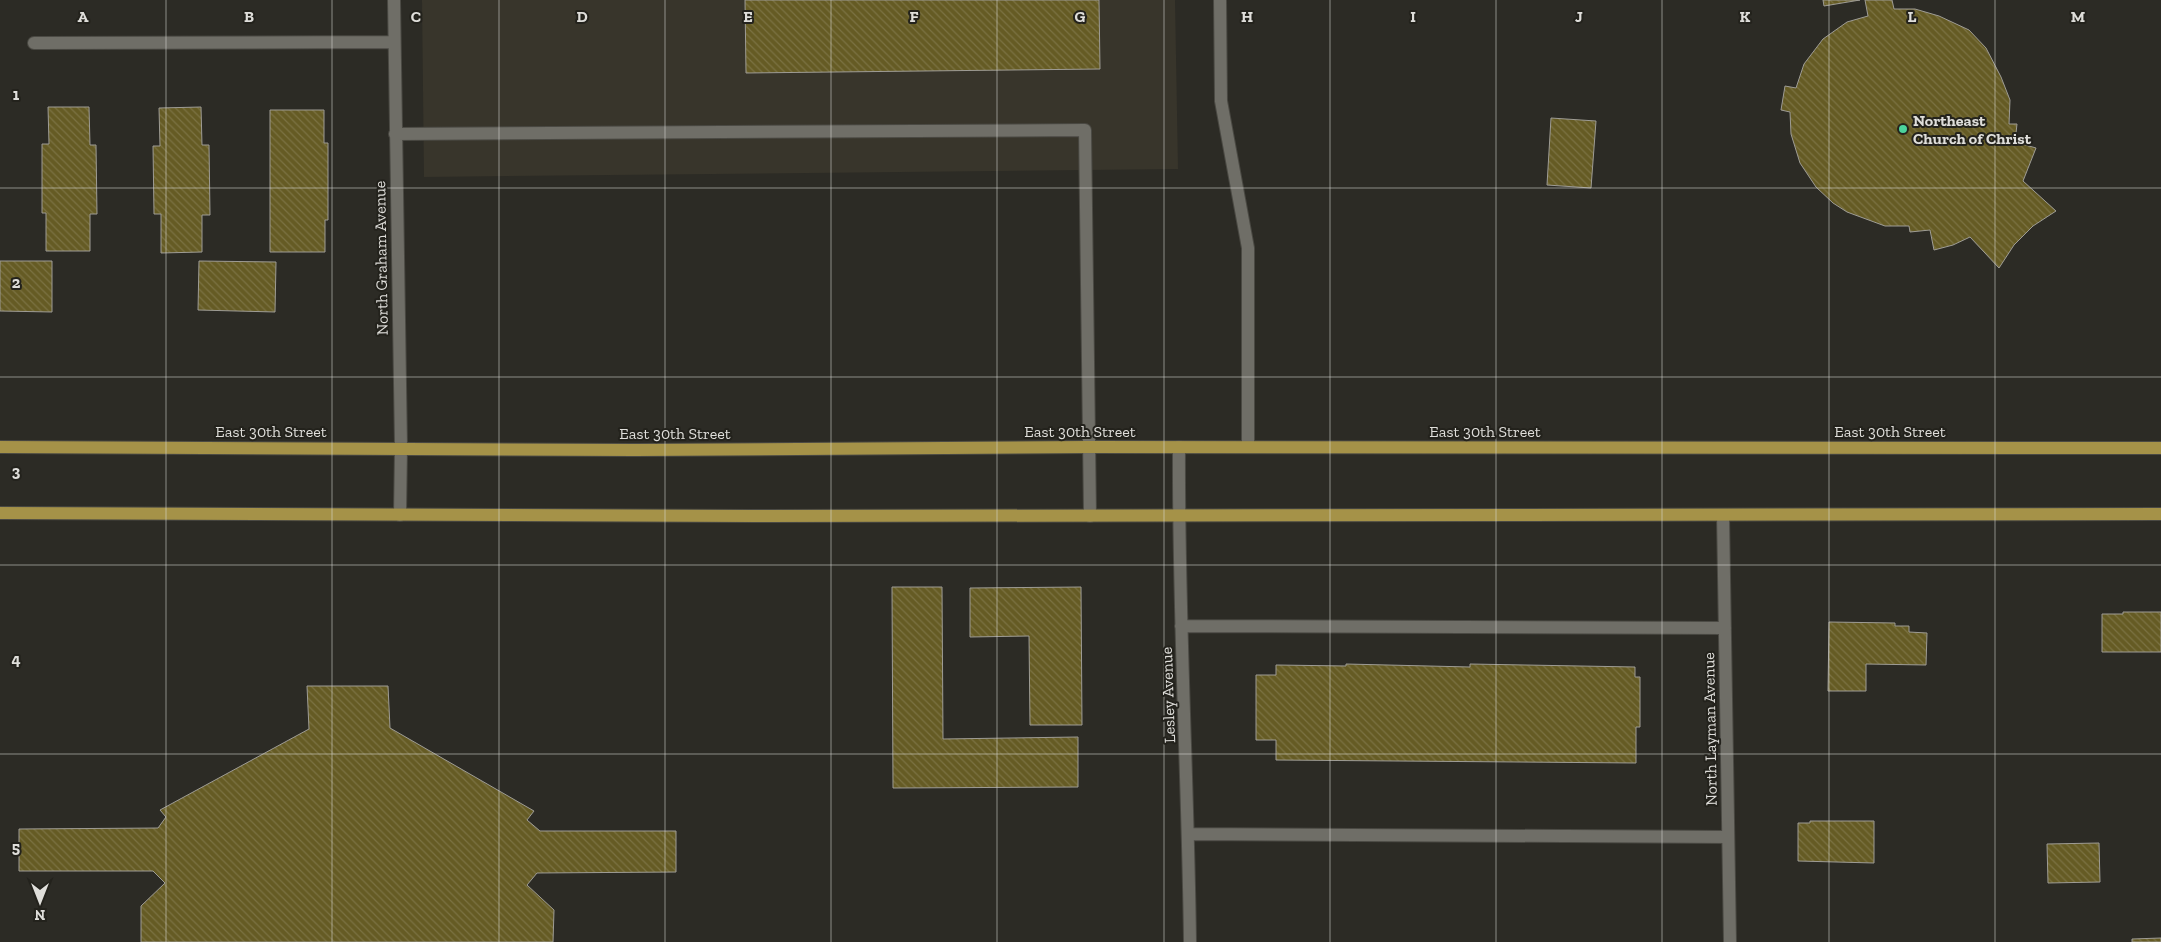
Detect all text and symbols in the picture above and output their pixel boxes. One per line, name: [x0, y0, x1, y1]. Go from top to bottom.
text: A: [78, 7, 89, 26]
text: B: [244, 7, 254, 26]
text: C: [411, 7, 421, 26]
text: D: [576, 7, 588, 26]
text: E: [743, 7, 753, 26]
text: F: [909, 7, 919, 26]
text: G: [1075, 7, 1086, 26]
text: H: [1241, 7, 1253, 26]
text: I: [1410, 7, 1416, 26]
text: J: [1575, 7, 1583, 26]
text: K: [1740, 7, 1751, 26]
text: L: [1908, 7, 1917, 26]
text: M: [2071, 7, 2085, 26]
text: 1: [13, 85, 20, 104]
place label: Northeast Church of Christ: [1913, 111, 2032, 148]
marker: Northeast Church of Christ: [1897, 123, 1909, 135]
street label: North Graham Avenue: [370, 181, 392, 335]
text: 2: [12, 273, 21, 292]
street label: East 30th Street: [215, 422, 327, 441]
street label: East 30th Street: [1024, 422, 1136, 441]
street label: East 30th Street: [1429, 422, 1541, 441]
street label: East 30th Street: [1834, 422, 1946, 441]
street label: East 30th Street: [619, 424, 731, 443]
text: 3: [12, 462, 21, 481]
street label: Lesley Avenue: [1157, 647, 1179, 743]
text: 4: [11, 650, 21, 669]
street label: North Layman Avenue: [1699, 652, 1721, 806]
text: 5: [12, 838, 20, 857]
north arrow: [15, 877, 65, 927]
text: N: [34, 906, 45, 923]

